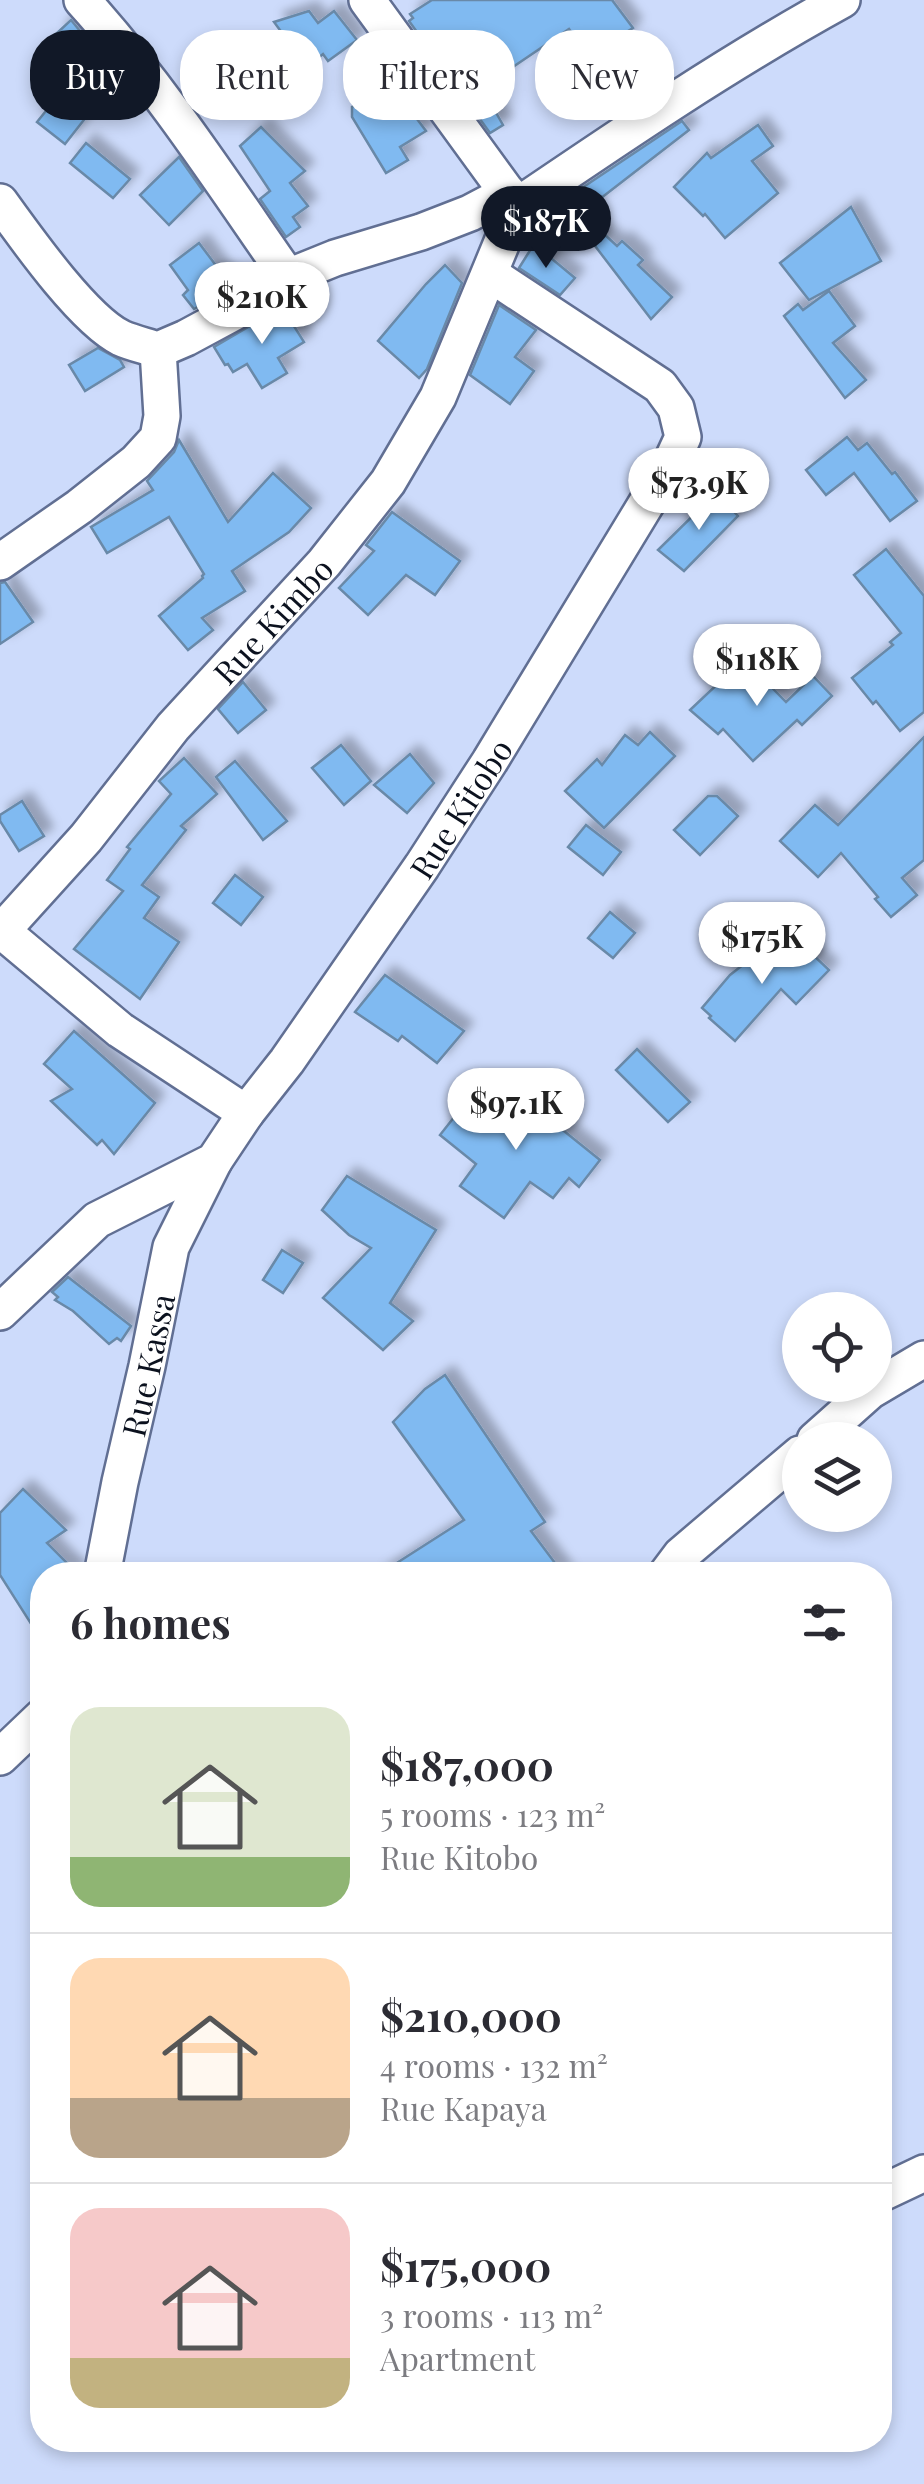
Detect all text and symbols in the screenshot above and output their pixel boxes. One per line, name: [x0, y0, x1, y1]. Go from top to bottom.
chip: Buy: [30, 30, 160, 120]
chip: Rent: [180, 30, 323, 120]
chip: Filters: [343, 30, 515, 120]
chip: New: [535, 30, 674, 120]
pin: $187K: [476, 186, 616, 271]
text: $187K: [503, 197, 589, 240]
pin: $210K: [192, 262, 332, 347]
text: $210K: [217, 273, 307, 316]
pin: $73.9K: [618, 448, 780, 533]
text: $73.9K: [650, 459, 748, 502]
street label: Rue Kimbo: [202, 547, 341, 692]
pin: $118K: [687, 624, 827, 709]
text: $118K: [715, 635, 799, 678]
street label: Rue Kitobo: [399, 730, 520, 886]
pin: $175K: [692, 902, 832, 987]
text: $175K: [721, 913, 803, 956]
pin: $97.1K: [435, 1068, 597, 1153]
text: $97.1K: [469, 1079, 563, 1122]
street label: Rue Kassa: [110, 1289, 183, 1440]
map controls: [782, 1292, 892, 1532]
button: locate: [782, 1292, 892, 1402]
button: layers: [782, 1422, 892, 1532]
text: 6 homes: [70, 1594, 231, 1650]
icon: filters: [797, 1595, 852, 1650]
text: $187,000: [380, 1736, 554, 1792]
icon: home: [150, 1747, 270, 1867]
text: 5 rooms · 123 m²: [380, 1792, 605, 1835]
text: Rue Kitobo: [380, 1835, 538, 1878]
text: $210,000: [380, 1987, 562, 2043]
icon: home: [150, 1998, 270, 2118]
text: 4 rooms · 132 m²: [380, 2043, 608, 2086]
text: Rue Kapaya: [380, 2086, 547, 2129]
text: $175,000: [380, 2237, 551, 2293]
icon: home: [150, 2248, 270, 2368]
text: 3 rooms · 113 m²: [380, 2293, 603, 2336]
text: Apartment: [380, 2336, 535, 2379]

